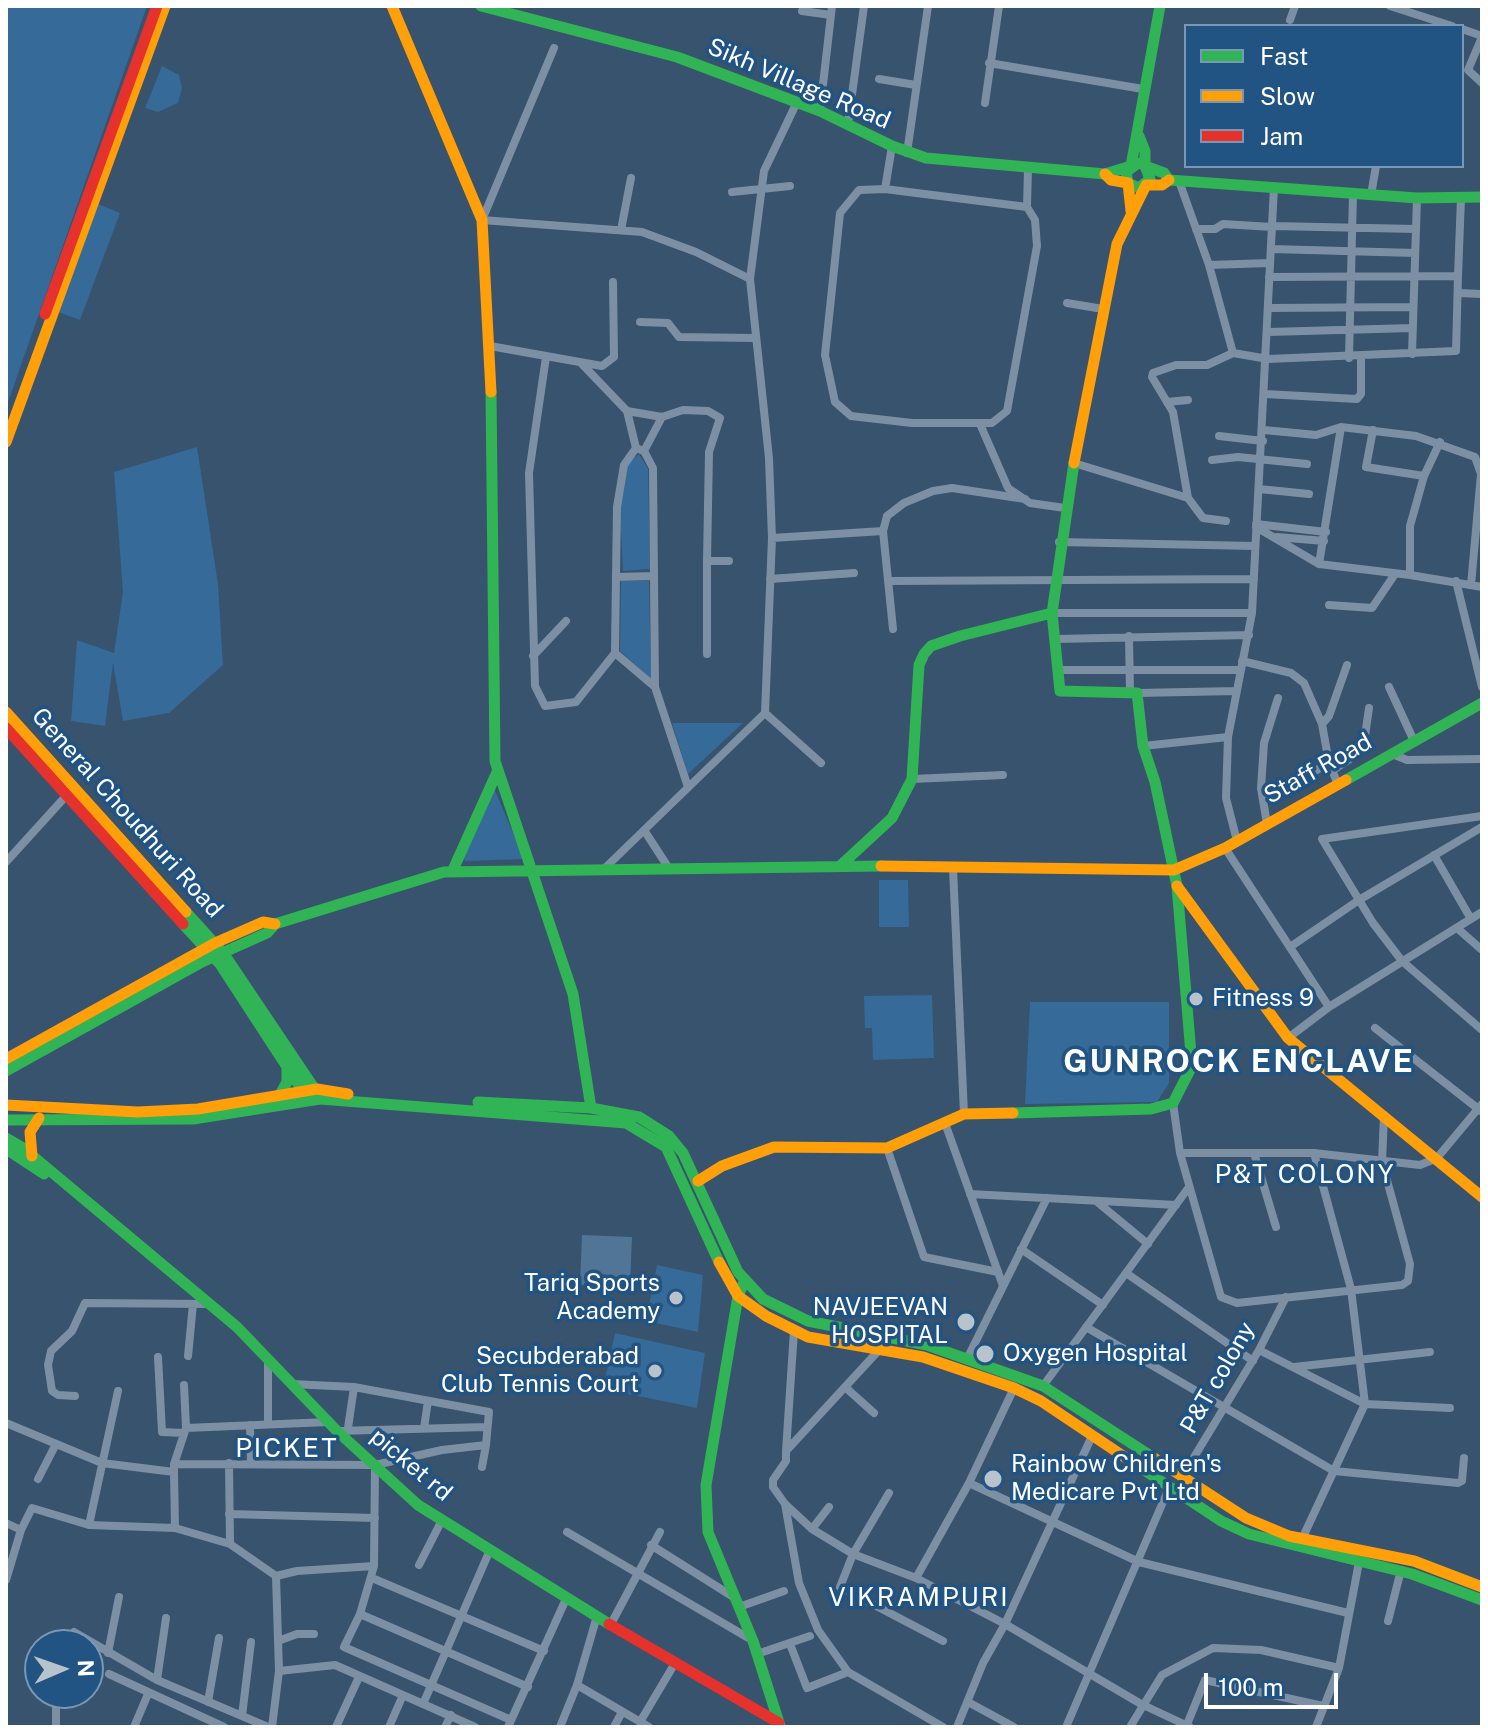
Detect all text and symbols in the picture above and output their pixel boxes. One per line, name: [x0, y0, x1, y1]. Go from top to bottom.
legend: [1184, 24, 1464, 168]
street label: Sikh Village Road: [703, 33, 895, 135]
text: Fast: [1260, 42, 1308, 70]
text: Slow: [1260, 82, 1315, 110]
text: Jam: [1260, 122, 1303, 150]
street label: General Choudhuri Road: [25, 702, 229, 924]
street label: Staff Road: [1259, 728, 1377, 810]
place label: Fitness 9: [1212, 985, 1314, 1013]
marker: Fitness 9: [1187, 990, 1205, 1008]
district label: GUNROCK ENCLAVE: [1063, 1043, 1415, 1081]
district label: P&T COLONY: [1214, 1159, 1396, 1191]
place label: Tariq Sports Academy: [524, 1270, 660, 1326]
marker: Tariq Sports Academy: [667, 1289, 685, 1307]
place label: NAVJEEVAN HOSPITAL: [813, 1294, 948, 1350]
marker: NAVJEEVAN HOSPITAL: [955, 1311, 977, 1333]
street label: P&T colony: [1175, 1317, 1261, 1439]
place label: Oxygen Hospital: [1003, 1340, 1188, 1368]
place label: Secubderabad Club Tennis Court: [441, 1343, 639, 1399]
marker: Oxygen Hospital: [974, 1343, 996, 1365]
marker: Secubderabad Club Tennis Court: [646, 1362, 664, 1380]
street label: picket rd: [364, 1423, 458, 1507]
district label: PICKET: [235, 1433, 339, 1465]
place label: Rainbow Children's Medicare Pvt Ltd: [1011, 1451, 1222, 1507]
marker: Rainbow Children's Medicare Pvt Ltd: [982, 1468, 1004, 1490]
district label: VIKRAMPURI: [828, 1582, 1010, 1614]
north arrow: [24, 1629, 104, 1709]
scale bar: [1208, 1657, 1342, 1707]
text: N: [73, 1659, 99, 1677]
text: 100 m: [1218, 1673, 1284, 1701]

